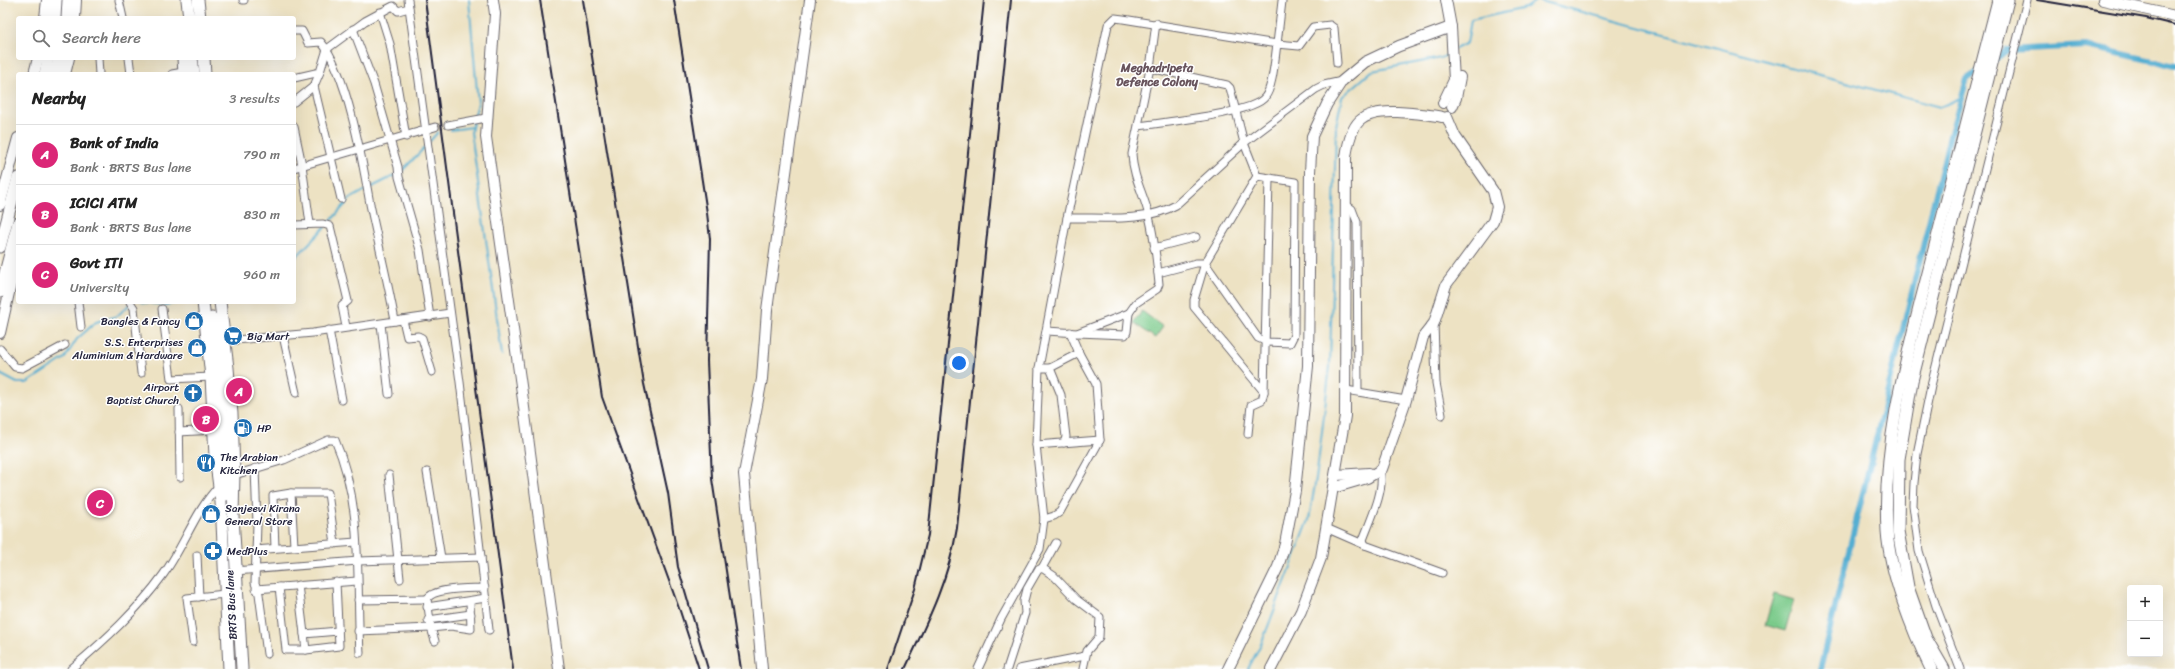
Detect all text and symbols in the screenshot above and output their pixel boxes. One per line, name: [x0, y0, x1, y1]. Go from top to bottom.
search box: [16, 16, 296, 60]
text: Search here: [62, 25, 141, 51]
icon: search: [30, 27, 52, 49]
district label: Meghadripeta Defence Colony: [1116, 57, 1199, 93]
text: Nearby: [32, 83, 86, 113]
text: 3 results: [229, 87, 280, 110]
text: Bank of India: [70, 130, 159, 156]
text: A: [41, 143, 49, 166]
text: 790 m: [243, 143, 280, 166]
text: Bank · BRTS Bus lane: [70, 156, 191, 179]
text: ICICI ATM: [70, 190, 137, 216]
text: B: [41, 203, 49, 226]
text: 830 m: [243, 203, 280, 226]
text: Bank · BRTS Bus lane: [70, 216, 191, 239]
text: Govt ITI: [70, 250, 123, 276]
text: C: [41, 263, 49, 286]
text: 960 m: [243, 263, 280, 286]
text: University: [70, 276, 129, 299]
shop icon: Bangles & Fancy: [183, 310, 205, 332]
place label: Bangles & Fancy: [101, 312, 180, 331]
supermarket icon: Big Mart: [222, 325, 244, 347]
place label: Big Mart: [247, 327, 290, 346]
place label: S.S. Enterprises Aluminium & Hardware: [71, 333, 184, 365]
shop icon: S.S. Enterprises Aluminium & Hardware: [186, 337, 208, 359]
your location: [949, 353, 969, 373]
pin: A: [226, 376, 252, 406]
place label: Airport Baptist Church: [106, 378, 179, 410]
church icon: Airport Baptist Church: [182, 382, 204, 404]
pin: B: [193, 404, 219, 434]
fuel station icon: HP: [232, 417, 254, 439]
place label: HP: [257, 419, 272, 438]
place label: The Arabian Kitchen: [220, 448, 278, 480]
restaurant icon: The Arabian Kitchen: [195, 452, 217, 474]
pin: C: [87, 488, 113, 518]
place label: Sanjeevi Kirana General Store: [225, 499, 301, 531]
shop icon: Sanjeevi Kirana General Store: [200, 503, 222, 525]
pharmacy icon: MedPlus: [202, 540, 224, 562]
place label: MedPlus: [227, 542, 268, 561]
street label: BRTS Bus lane: [220, 569, 243, 640]
map controls: [2127, 585, 2163, 657]
button: +: [2127, 585, 2163, 621]
button: −: [2127, 621, 2163, 657]

